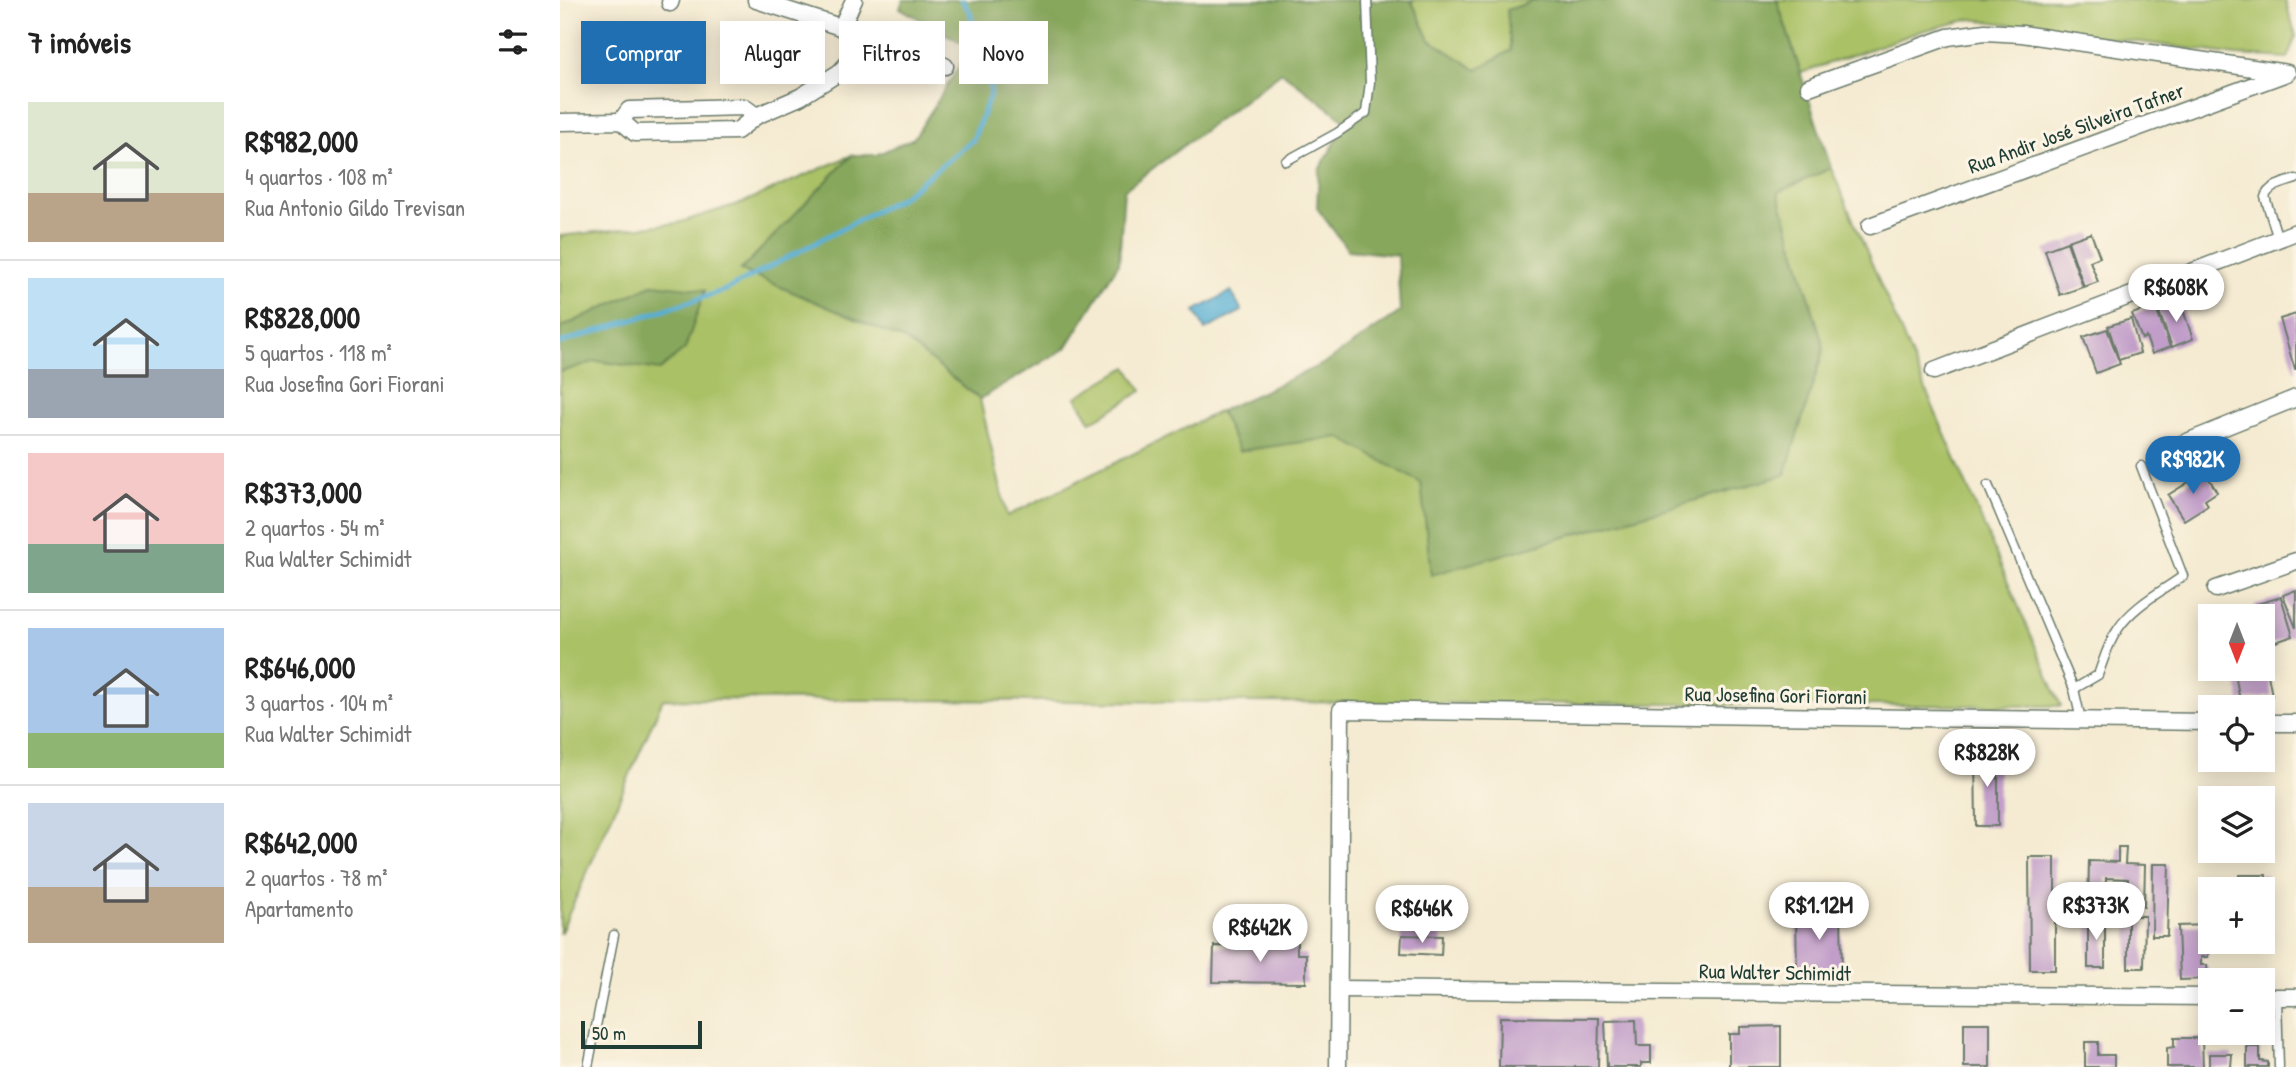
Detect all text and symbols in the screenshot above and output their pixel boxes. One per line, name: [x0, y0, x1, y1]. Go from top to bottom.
chip: Comprar: [581, 21, 706, 84]
chip: Alugar: [720, 21, 825, 84]
chip: Filtros: [839, 21, 945, 84]
chip: Novo: [959, 21, 1048, 84]
text: 7 imóveis: [28, 22, 131, 62]
icon: filters: [494, 23, 532, 61]
street label: Rua Andir José Silveira Tafner: [1964, 75, 2188, 181]
text: R$982,000: [245, 121, 358, 161]
icon: home: [84, 130, 168, 214]
text: 4 quartos · 108 m²: [245, 161, 393, 192]
text: Rua Antonio Gildo Trevisan: [245, 192, 465, 223]
pin: R$608K: [2119, 264, 2233, 324]
text: R$608K: [2144, 271, 2208, 302]
text: R$828,000: [245, 297, 360, 337]
icon: home: [84, 306, 168, 390]
text: 5 quartos · 118 m²: [245, 337, 392, 368]
text: Rua Josefina Gori Fiorani: [245, 368, 445, 399]
pin: R$982K: [2136, 436, 2250, 496]
text: R$982K: [2161, 443, 2225, 474]
text: R$373,000: [245, 472, 362, 512]
icon: home: [84, 481, 168, 565]
text: 2 quartos · 54 m²: [245, 512, 385, 543]
text: Rua Walter Schimidt: [245, 543, 411, 574]
north arrow: [2198, 604, 2275, 681]
map controls: [2198, 604, 2275, 1045]
text: R$646,000: [245, 647, 355, 687]
icon: home: [84, 656, 168, 740]
street label: Rua Josefina Gori Fiorani: [1685, 679, 1867, 711]
text: 3 quartos · 104 m²: [245, 687, 393, 718]
button: locate: [2198, 695, 2275, 772]
text: Rua Walter Schimidt: [245, 718, 411, 749]
pin: R$828K: [1930, 730, 2044, 789]
text: R$828K: [1955, 736, 2019, 767]
button: layers: [2198, 786, 2275, 863]
text: R$642,000: [245, 822, 357, 862]
icon: home: [84, 831, 168, 915]
text: 2 quartos · 78 m²: [245, 862, 388, 893]
button: +: [2198, 877, 2275, 954]
pin: R$1.12M: [1754, 883, 1884, 942]
pin: R$373K: [2039, 883, 2153, 942]
pin: R$646K: [1365, 886, 1479, 945]
text: R$1.12M: [1785, 889, 1853, 920]
text: R$373K: [2063, 889, 2129, 920]
text: R$646K: [1391, 892, 1453, 923]
text: Apartamento: [245, 893, 353, 924]
pin: R$642K: [1203, 904, 1317, 964]
text: R$642K: [1229, 911, 1291, 942]
street label: Rua Walter Schimidt: [1699, 956, 1852, 988]
button: −: [2198, 968, 2275, 1045]
scale bar: [581, 1018, 702, 1050]
text: 50 m: [592, 1020, 626, 1046]

